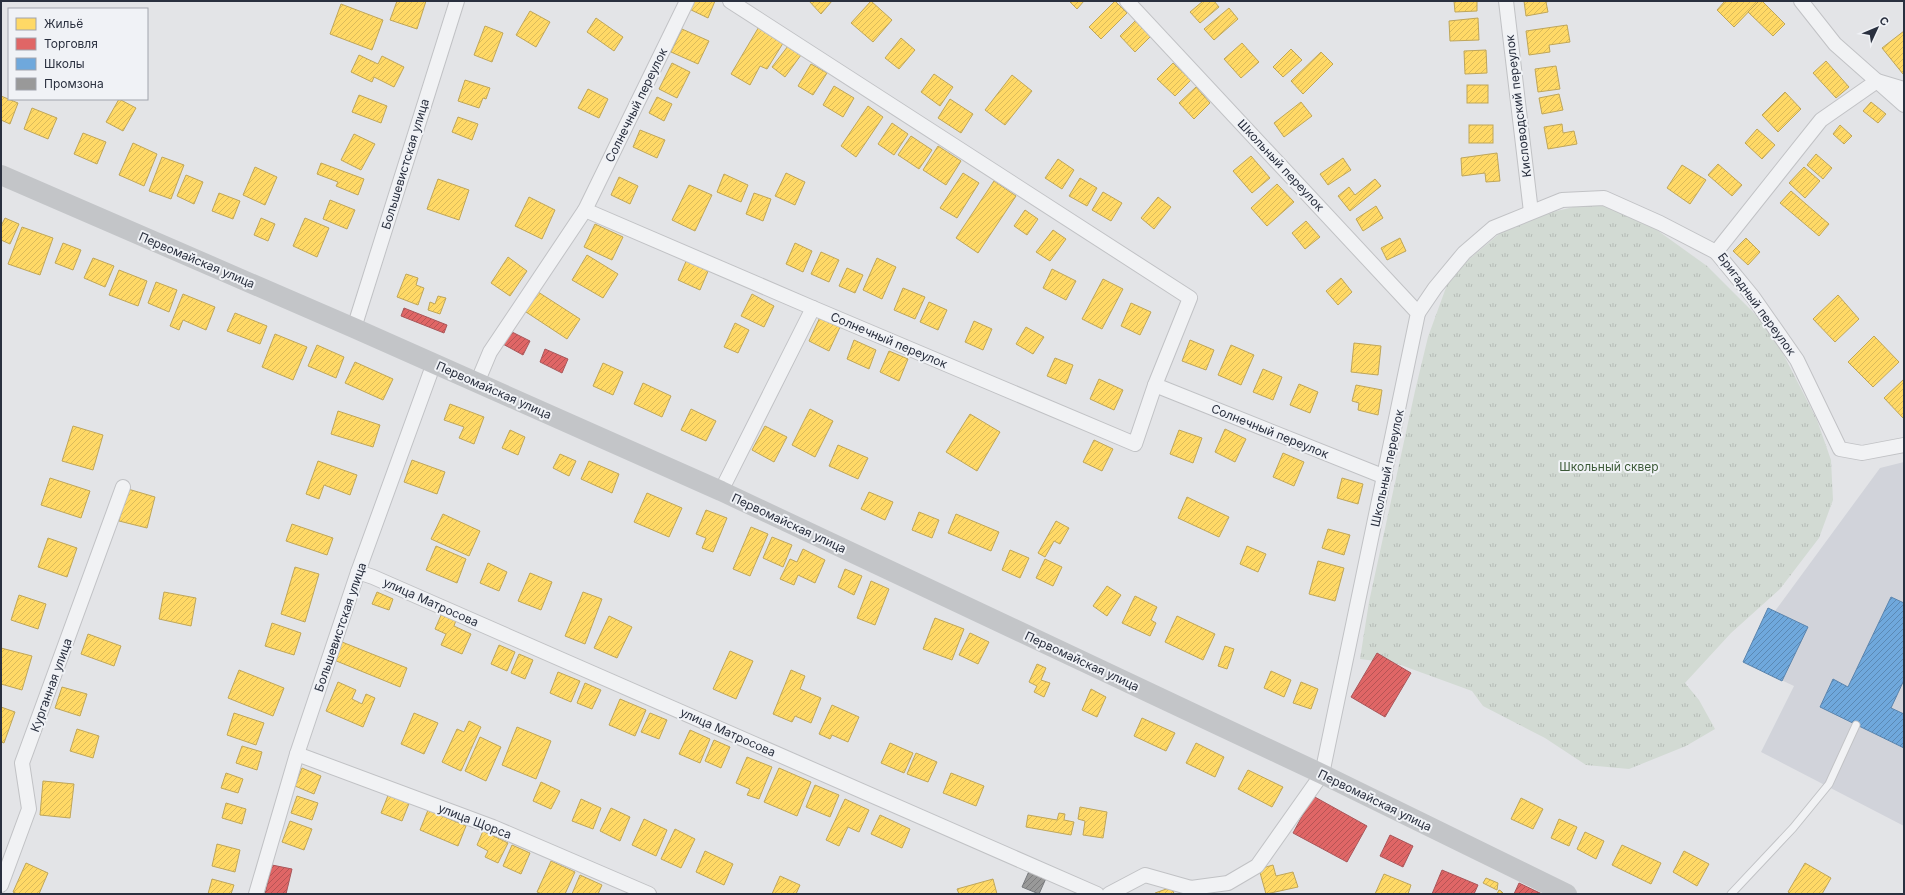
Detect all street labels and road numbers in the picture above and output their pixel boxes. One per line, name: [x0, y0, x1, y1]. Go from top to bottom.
street label: Кисловодский переулок: [1502, 33, 1534, 178]
street label: Солнечный переулок: [602, 45, 670, 165]
street label: Большевистская улица: [378, 97, 432, 231]
street label: Школьный переулок: [1235, 116, 1328, 214]
street label: Первомайская улица: [137, 229, 257, 291]
street label: Бригадный переулок: [1715, 250, 1800, 359]
street label: Солнечный переулок: [828, 309, 950, 372]
street label: Первомайская улица: [434, 358, 554, 422]
street label: Солнечный переулок: [1209, 401, 1331, 462]
street label: Школьный переулок: [1367, 407, 1407, 528]
street label: Первомайская улица: [729, 490, 849, 556]
street label: Большевистская улица: [311, 560, 369, 694]
street label: улица Матросова: [381, 574, 481, 630]
street label: Первомайская улица: [1022, 628, 1142, 694]
street label: Курганная улица: [27, 636, 75, 734]
street label: улица Матросова: [678, 704, 778, 760]
street label: Первомайская улица: [1316, 766, 1434, 834]
street label: улица Щорса: [436, 800, 514, 842]

